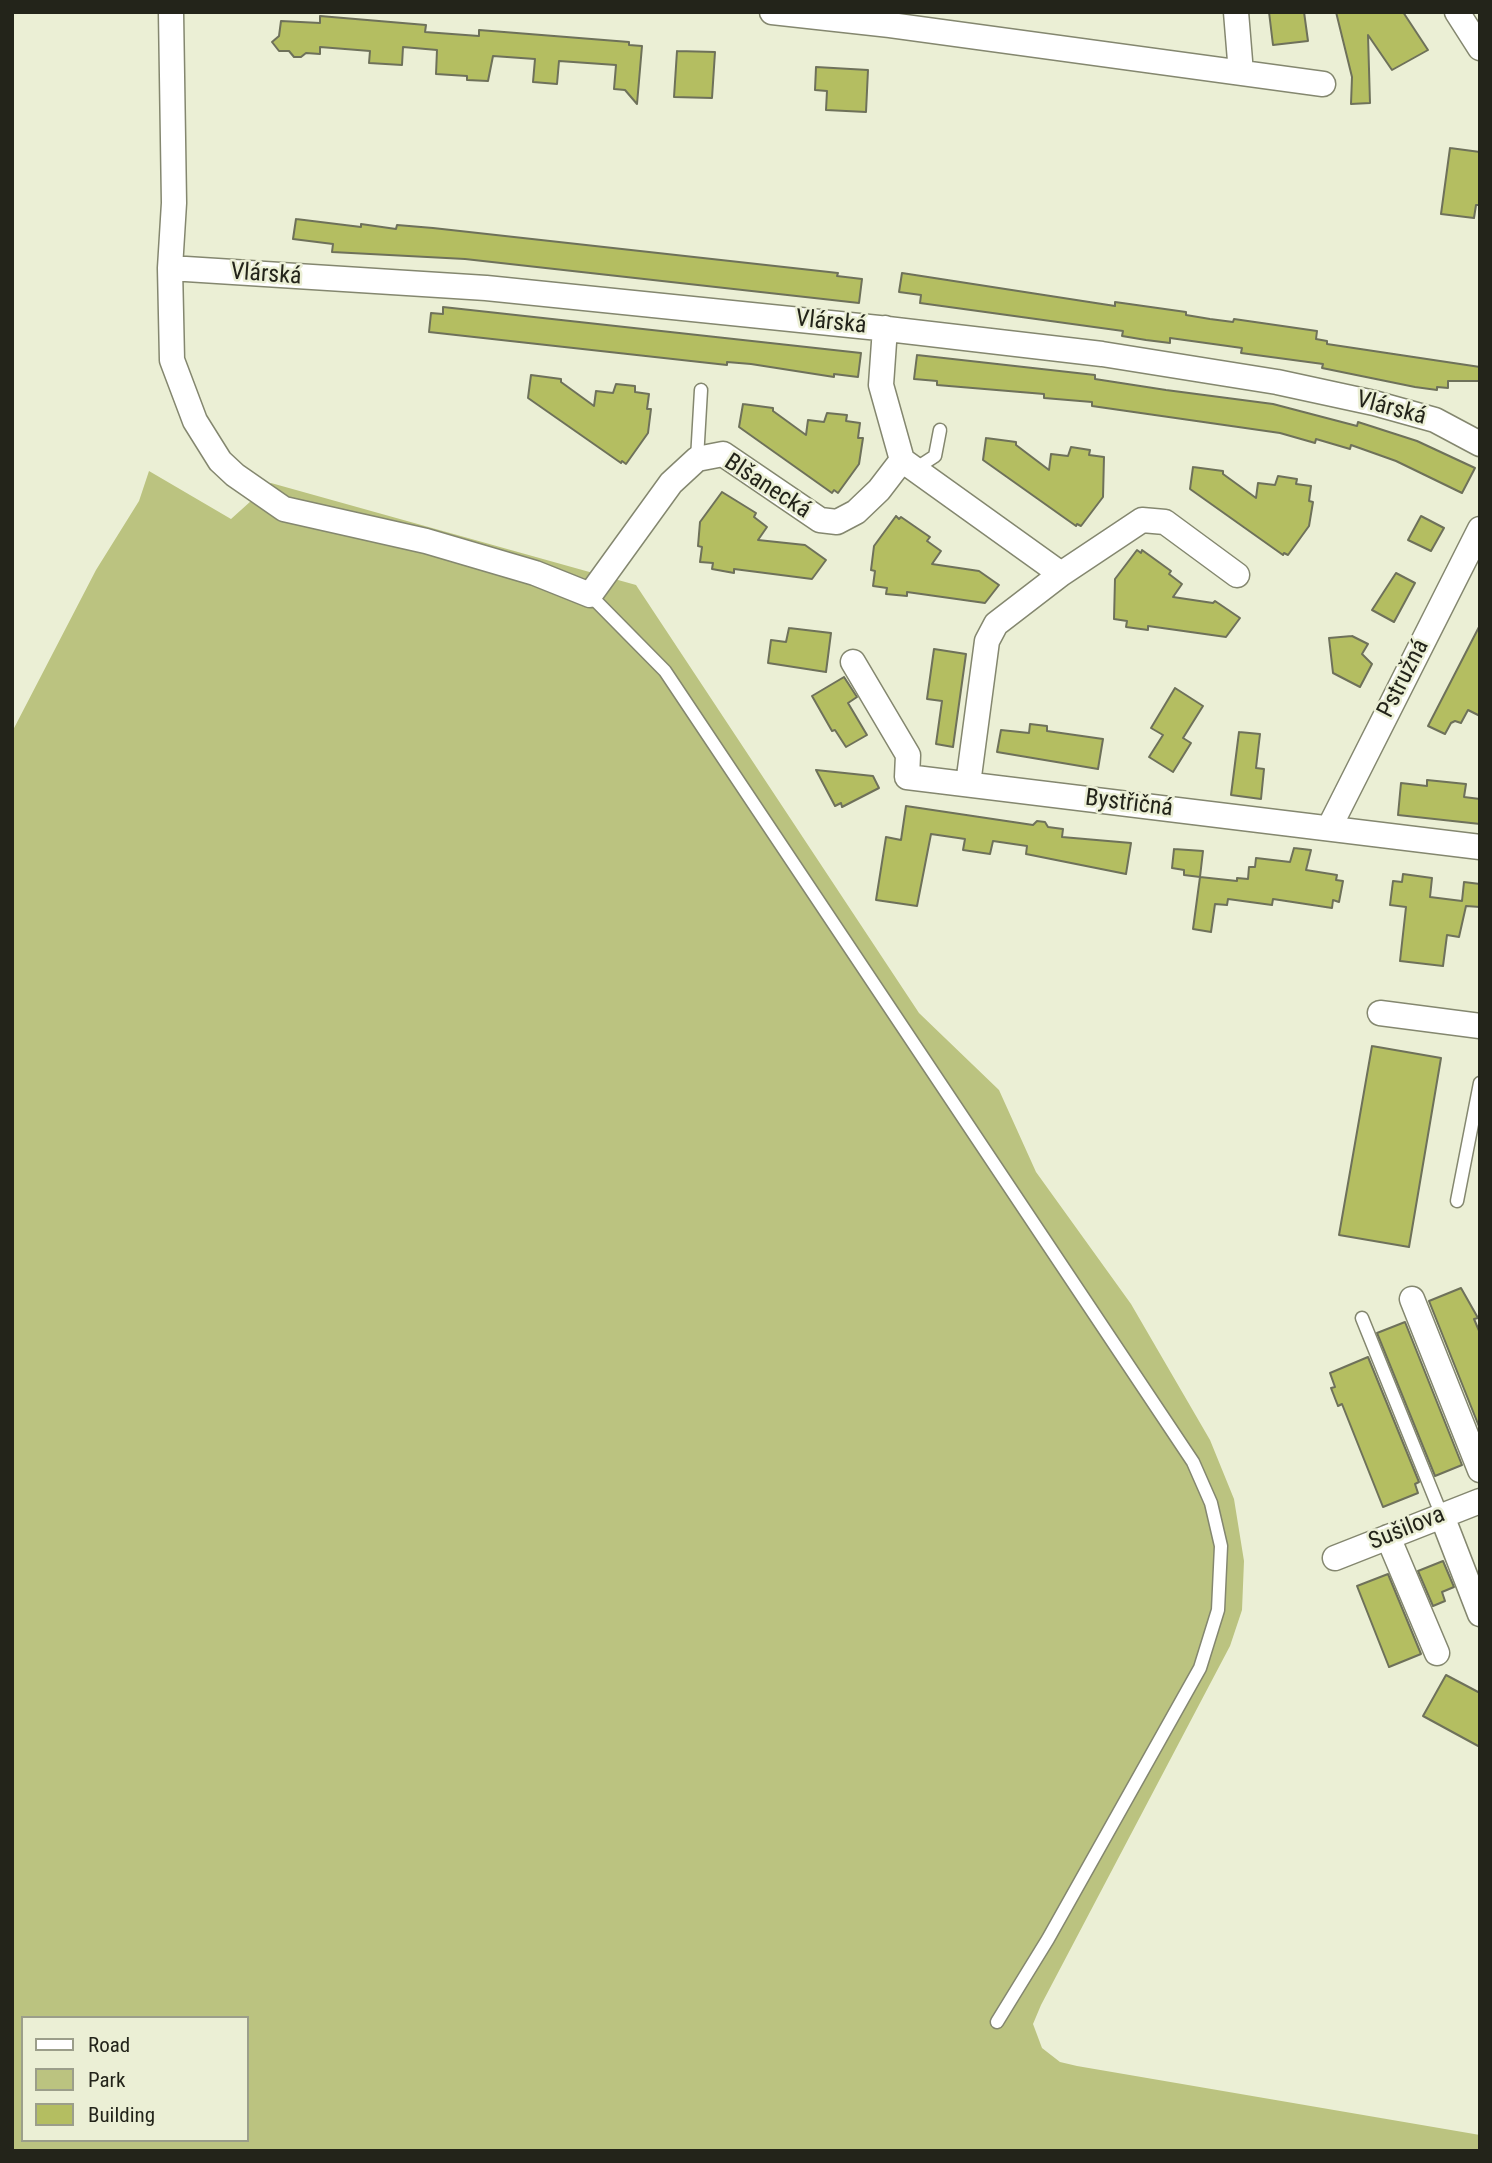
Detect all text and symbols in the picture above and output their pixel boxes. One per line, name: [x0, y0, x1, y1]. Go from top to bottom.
street label: Vlárská: [230, 258, 302, 292]
street label: Vlárská: [794, 305, 868, 341]
street label: Vlárská: [1353, 386, 1429, 432]
street label: Blšanecká: [718, 448, 816, 526]
street label: Pstružná: [1372, 635, 1436, 723]
street label: Bystřičná: [1083, 784, 1175, 824]
street label: Sušilova: [1365, 1501, 1449, 1557]
legend: [21, 2016, 248, 2142]
text: Road: [88, 2033, 130, 2057]
text: Park: [88, 2068, 125, 2092]
text: Building: [88, 2103, 155, 2127]

